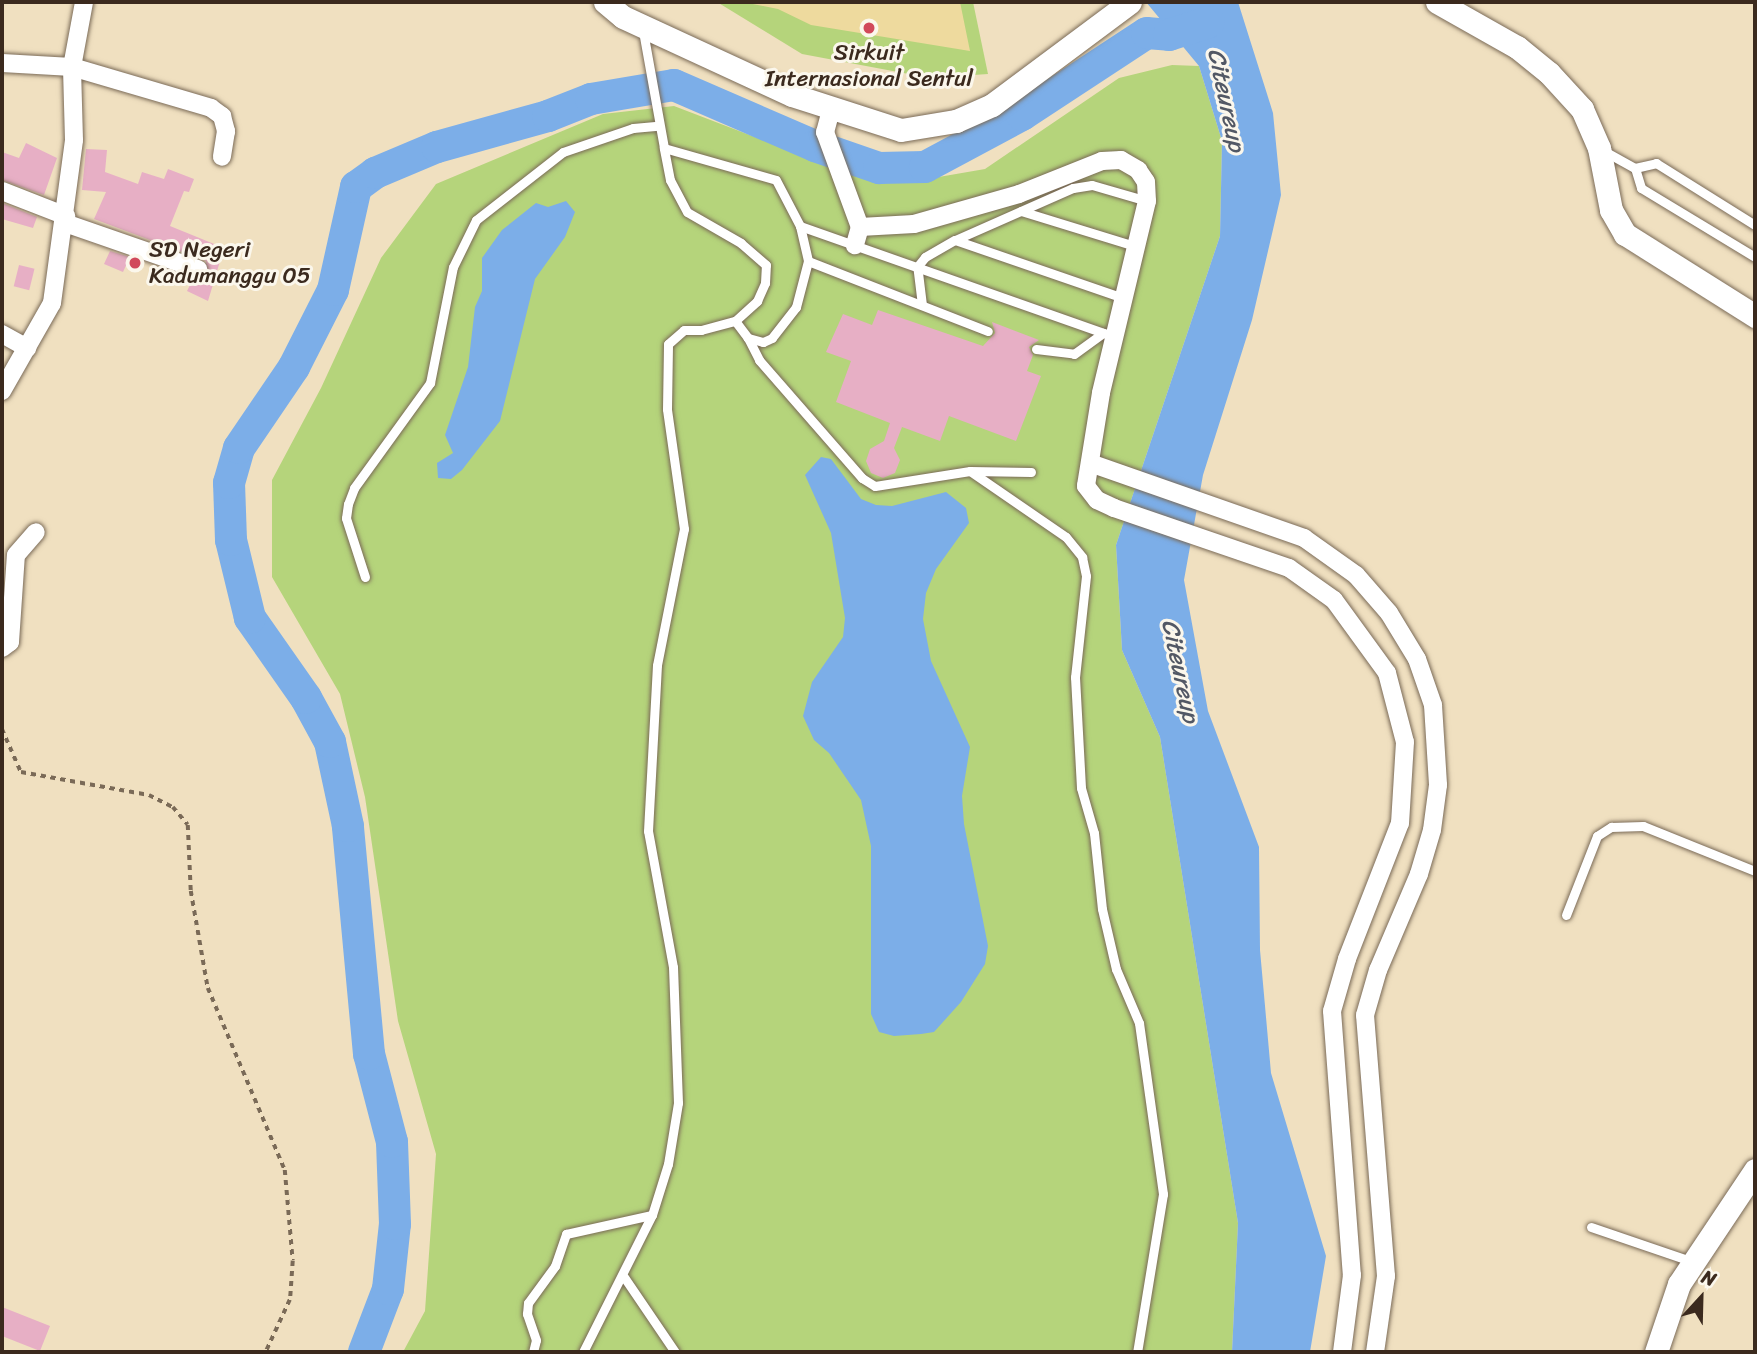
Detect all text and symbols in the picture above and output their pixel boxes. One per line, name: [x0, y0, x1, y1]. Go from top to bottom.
marker: Sirkuit Internasional Sentul: [861, 20, 877, 36]
place label: Sirkuit Internasional Sentul: [764, 39, 974, 93]
water label: Citeureup: [1201, 46, 1251, 154]
place label: SD Negeri Kadumanggu 05: [149, 236, 311, 290]
marker: SD Negeri Kadumanggu 05: [127, 255, 143, 271]
water label: Citeureup: [1155, 617, 1205, 725]
text: N: [1697, 1260, 1721, 1296]
north arrow: [1666, 1263, 1736, 1333]

